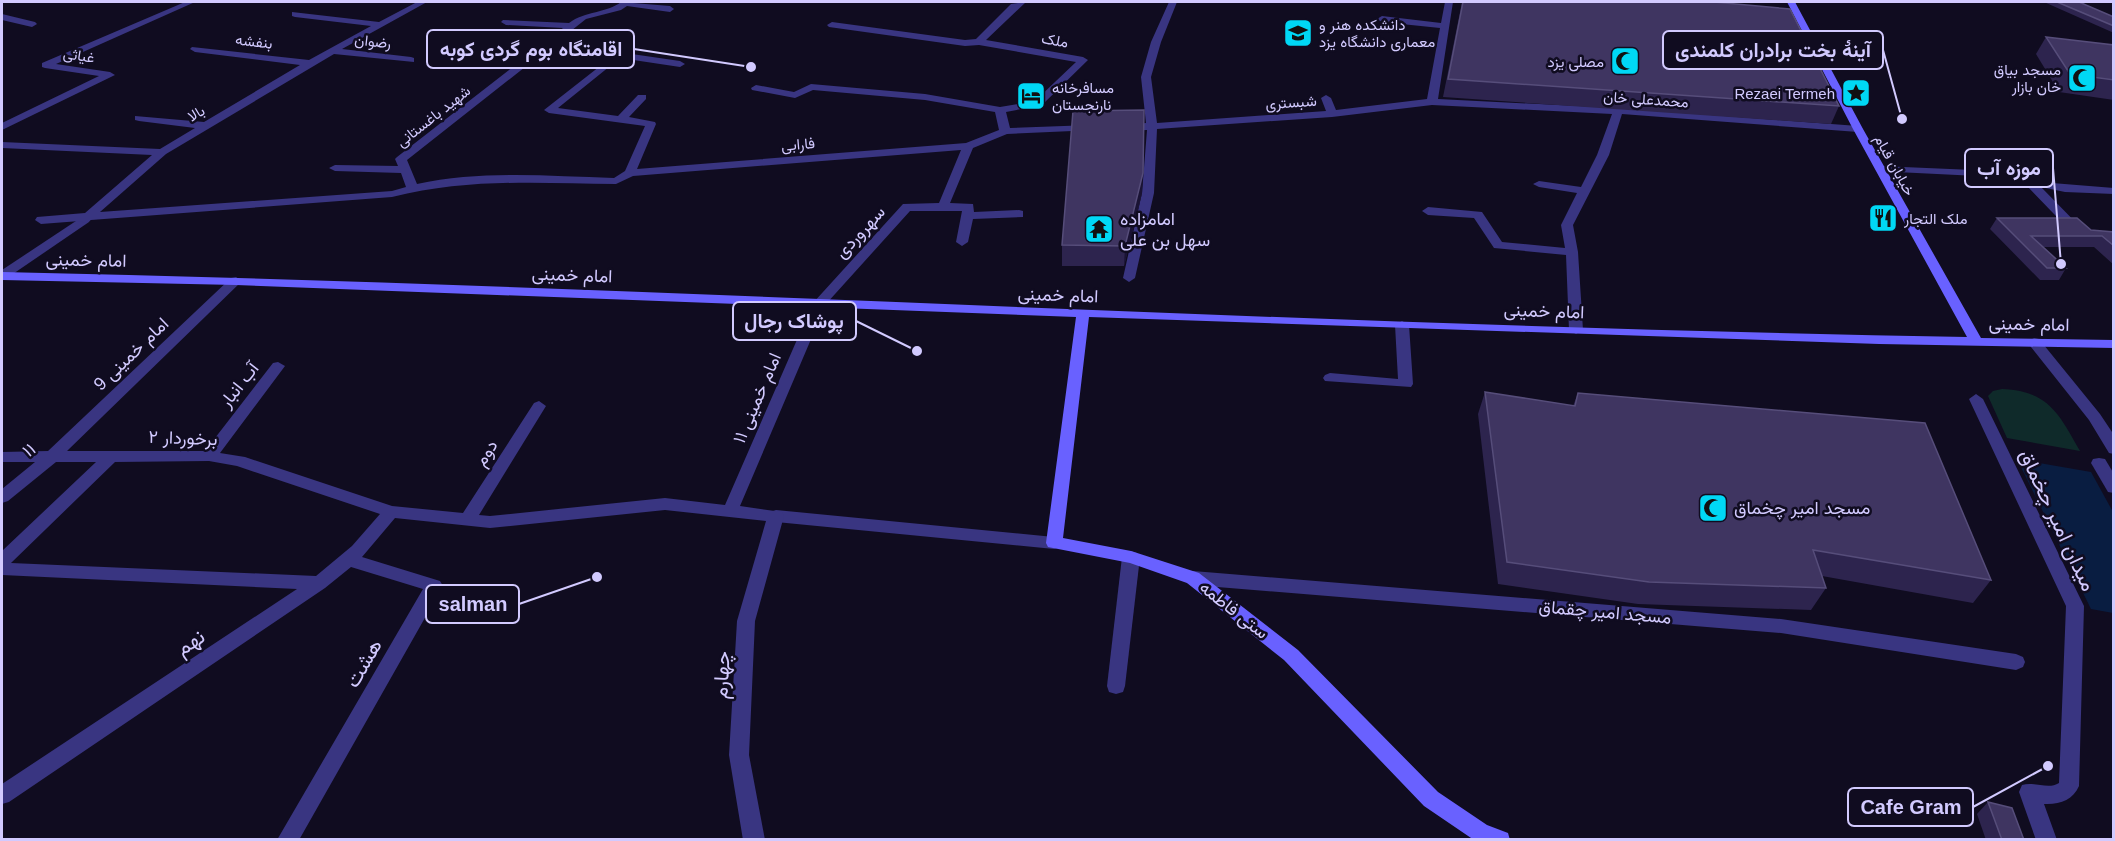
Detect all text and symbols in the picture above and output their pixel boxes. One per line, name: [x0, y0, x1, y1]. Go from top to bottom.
place label: دانشکده هنر و معماری دانشگاه یزد: [1319, 16, 1435, 52]
school or university icon: دانشکده هنر و معماری دانشگاه یزد: [1282, 17, 1314, 49]
street label: ملک: [1040, 29, 1070, 51]
street label: بنفشه: [234, 30, 274, 53]
callout: اقامتگاه بوم گردی کوبه: [427, 30, 634, 68]
street label: رضوان: [354, 31, 392, 52]
callout: آینهٔ بخت برادران کلمندی: [1663, 31, 1883, 69]
text: اقامتگاه بوم گردی کوبه: [440, 38, 622, 62]
text: آینهٔ بخت برادران کلمندی: [1675, 39, 1873, 63]
street label: غیاثی: [62, 44, 96, 68]
mosque icon: مصلی یزد: [1609, 45, 1641, 77]
place label: مصلی یزد: [1547, 53, 1604, 72]
place label: مسجد بیاق خان بازار: [1994, 61, 2061, 96]
mosque icon: مسجد بیاق خان بازار: [2066, 62, 2098, 94]
place icon: Rezaei Termeh: [1840, 77, 1872, 109]
place label: مسافرخانه نارنجستان: [1052, 79, 1114, 114]
hotel icon: مسافرخانه نارنجستان: [1015, 80, 1047, 112]
street label: شهید باغستانی: [393, 82, 475, 152]
place label: Rezaei Termeh: [1734, 85, 1835, 102]
street label: محمدعلی خان: [1603, 88, 1689, 112]
street label: شبستری: [1265, 92, 1318, 114]
street label: بالا: [184, 101, 208, 125]
street label: خیابان قیام: [1870, 131, 1919, 199]
street label: فارابی: [780, 134, 816, 156]
callout: موزه آب: [1965, 149, 2053, 187]
text: موزه آب: [1977, 157, 2041, 181]
street label: سهروردی: [831, 202, 890, 263]
restaurant icon: ملک التجار: [1867, 202, 1899, 234]
place label: امامزاده سهل بن علی: [1120, 209, 1210, 251]
place label: ملک التجار: [1903, 210, 1968, 228]
temple icon: امامزاده سهل بن علی: [1083, 213, 1115, 245]
street label: امام خمینی: [45, 249, 127, 273]
street label: امام خمینی: [531, 264, 613, 288]
street label: امام خمینی: [1017, 284, 1099, 308]
street label: امام خمینی: [1503, 300, 1585, 324]
callout: پوشاک رجال: [733, 302, 856, 340]
text: پوشاک رجال: [744, 310, 844, 335]
street label: امام خمینی: [1988, 313, 2070, 337]
street label: امام خمینی 9: [90, 314, 174, 396]
street label: امام خمینی ۱۱: [729, 350, 787, 447]
street label: آب انبار: [215, 357, 265, 413]
street label: برخوردار ۲: [148, 427, 218, 450]
street label: دوم: [470, 436, 503, 471]
street label: ۱۱: [19, 439, 39, 461]
street label: میدان امیر چخماق: [2012, 445, 2101, 596]
mosque icon: مسجد امیر چخماق: [1697, 492, 1729, 524]
place label: مسجد امیر چخماق: [1734, 498, 1870, 520]
street label: ستی فاطمه: [1195, 577, 1272, 644]
callout: salman: [426, 585, 519, 623]
text: salman: [439, 593, 507, 615]
street label: مسجد امیر چقماق: [1538, 596, 1672, 630]
street label: نهم: [171, 624, 210, 662]
street label: هشت: [340, 635, 386, 691]
street label: چهارم: [708, 650, 737, 700]
callout: Cafe Gram: [1848, 788, 1973, 826]
text: Cafe Gram: [1860, 796, 1962, 818]

